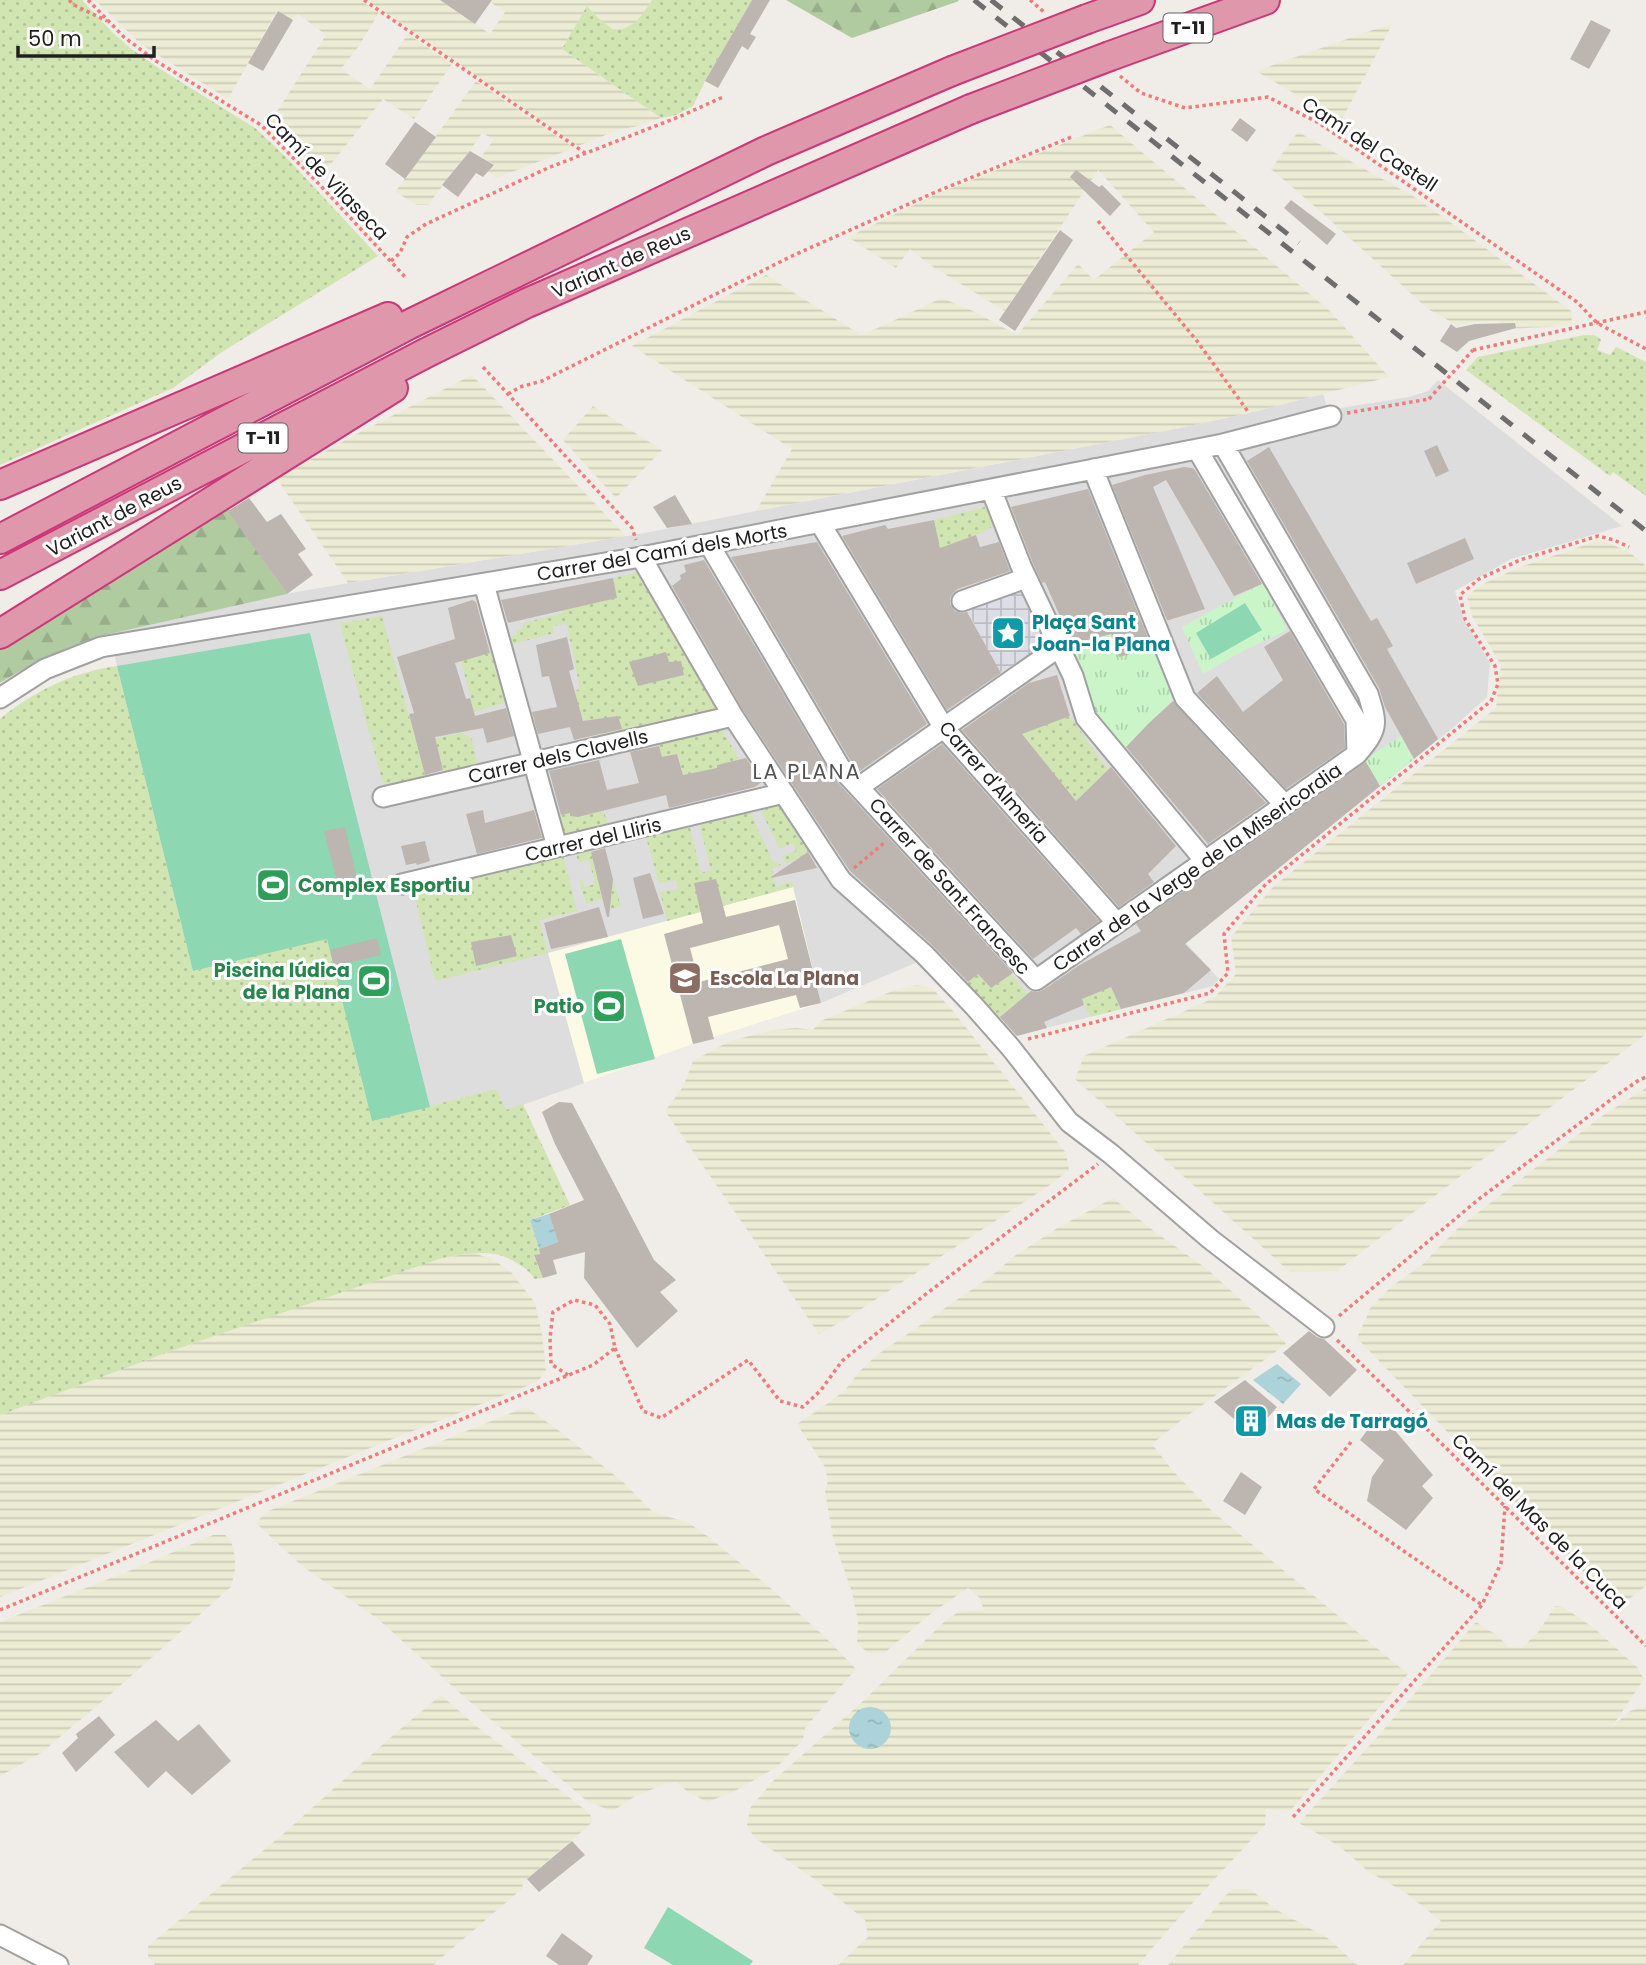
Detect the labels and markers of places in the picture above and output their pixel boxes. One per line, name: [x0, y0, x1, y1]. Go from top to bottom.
place label: Plaça Sant Joan-la Plana: [1032, 609, 1170, 658]
place icon: Plaça Sant Joan-la Plana: [989, 614, 1027, 652]
sports icon: Complex Esportiu: [254, 866, 292, 904]
place label: Complex Esportiu: [298, 872, 470, 899]
place label: Piscina lúdica de la Plana: [214, 957, 350, 1006]
school or university icon: Escola La Plana: [666, 959, 704, 997]
sports icon: Piscina lúdica de la Plana: [355, 962, 393, 1000]
place label: Escola La Plana: [710, 965, 859, 992]
sports icon: Patio: [590, 987, 628, 1025]
place label: Patio: [534, 993, 584, 1020]
building icon: Mas de Tarragó: [1232, 1402, 1270, 1440]
place label: Mas de Tarragó: [1276, 1408, 1428, 1435]

